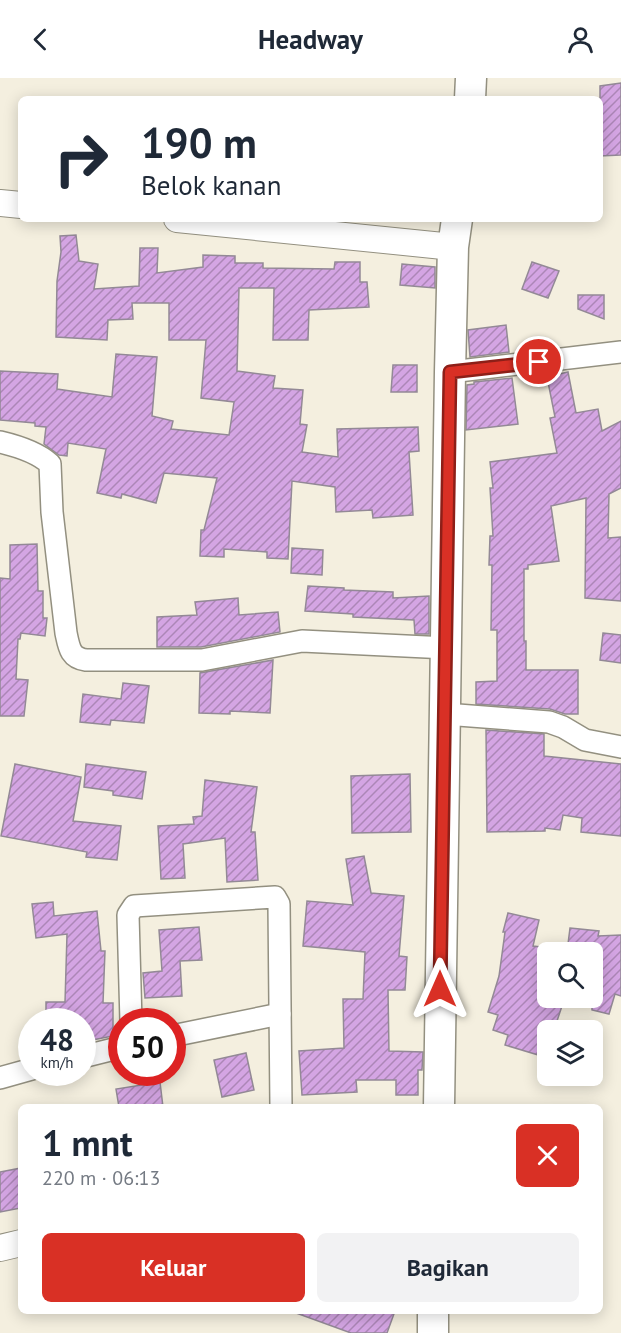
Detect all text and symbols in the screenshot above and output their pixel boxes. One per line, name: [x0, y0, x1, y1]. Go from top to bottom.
text: Headway: [258, 22, 363, 56]
icon: back: [24, 23, 57, 56]
icon: person: [564, 23, 597, 56]
text: 190 m: [141, 115, 257, 170]
icon: right: [42, 120, 120, 198]
text: Belok kanan: [141, 168, 281, 202]
pin: [513, 336, 564, 387]
icon: arrive: [522, 345, 555, 378]
map controls: [537, 942, 603, 1086]
button: search: [537, 942, 603, 1008]
position arrow: [408, 957, 472, 1021]
speed limit sign: 50: [108, 1008, 186, 1086]
text: 48: [40, 1020, 74, 1059]
button: layers: [537, 1020, 603, 1086]
text: km/h: [41, 1053, 73, 1072]
text: 1 mnt: [42, 1119, 133, 1166]
button: close: [516, 1124, 579, 1187]
text: 220 m · 06:13: [42, 1165, 160, 1191]
button: Keluar: [42, 1233, 305, 1302]
button: Bagikan: [317, 1233, 579, 1302]

